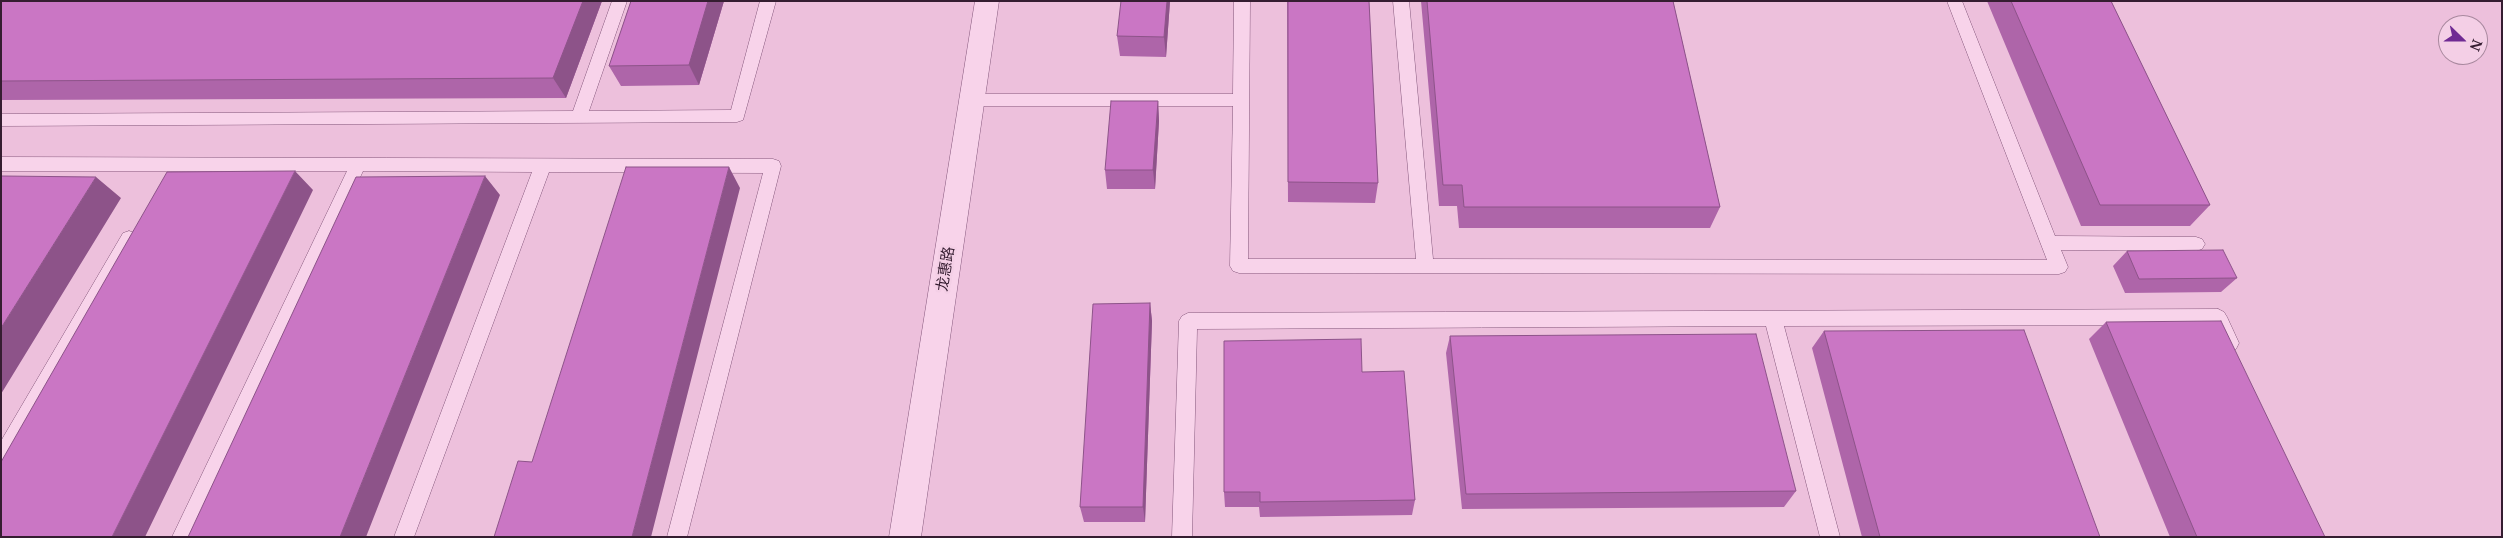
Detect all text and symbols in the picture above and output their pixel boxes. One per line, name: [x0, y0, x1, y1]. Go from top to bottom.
north arrow: [2438, 15, 2488, 65]
text: N: [2466, 37, 2487, 54]
street label: 龙惠路: [934, 245, 958, 293]

